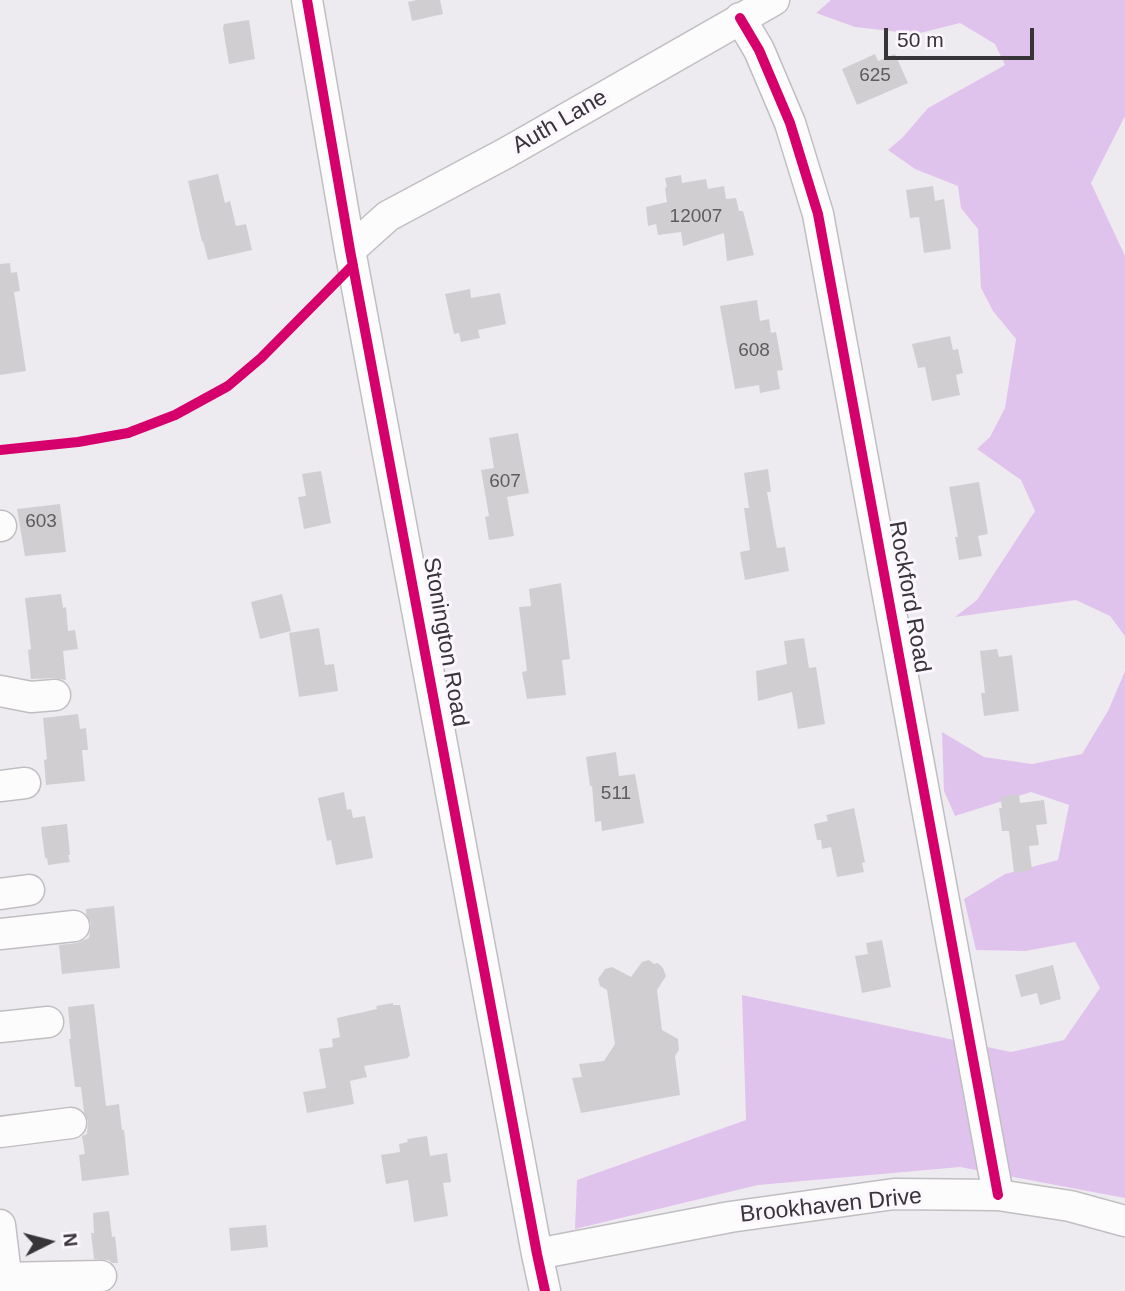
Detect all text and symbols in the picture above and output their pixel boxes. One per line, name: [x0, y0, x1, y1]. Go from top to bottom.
scale bar: [887, 14, 1038, 58]
text: 50 m: [897, 28, 944, 51]
house number: 625: [859, 65, 891, 87]
street label: Auth Lane: [508, 84, 612, 160]
house number: 12007: [670, 206, 722, 228]
house number: 608: [738, 340, 770, 362]
house number: 607: [489, 471, 521, 493]
house number: 603: [25, 511, 57, 533]
street label: Rockford Road: [882, 519, 936, 675]
street label: Stonington Road: [417, 555, 473, 729]
house number: 511: [601, 783, 631, 805]
street label: Brookhaven Drive: [739, 1183, 923, 1229]
north arrow: [14, 1207, 84, 1277]
text: N: [59, 1232, 82, 1248]

